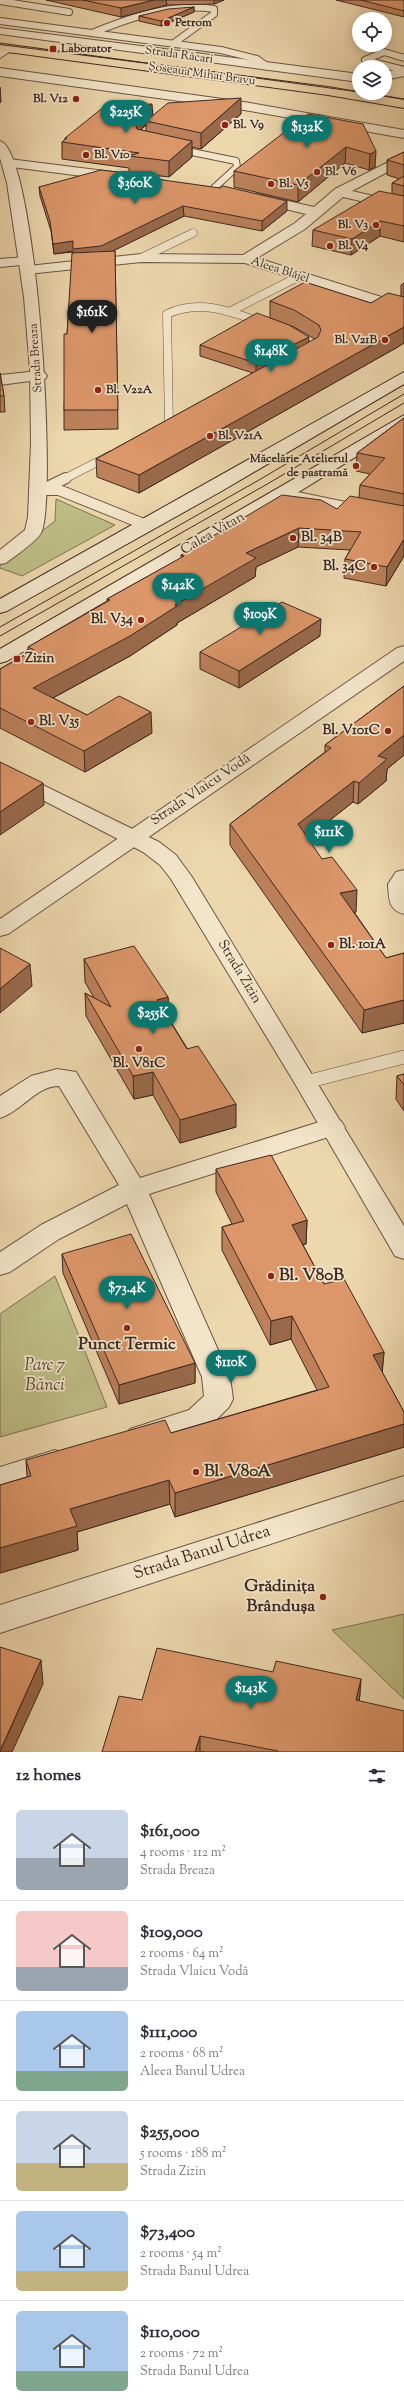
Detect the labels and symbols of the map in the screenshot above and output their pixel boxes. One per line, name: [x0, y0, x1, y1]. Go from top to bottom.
place label: Petrom: [174, 14, 212, 32]
marker: Petrom: [162, 18, 172, 28]
place label: Laborator: [60, 40, 112, 58]
street label: Strada Răcari: [144, 41, 215, 69]
marker: Laborator: [48, 44, 58, 54]
street label: Șoseaua Mihai Bravu: [147, 58, 257, 90]
place label: Bl. V12: [32, 90, 68, 108]
marker: Bl. V12: [71, 94, 81, 104]
pin: $225K: [98, 100, 154, 134]
pin: $132K: [279, 115, 335, 149]
place label: Bl. V9: [232, 116, 264, 134]
marker: Bl. V9: [220, 120, 230, 130]
place label: Bl. V10: [93, 146, 130, 164]
marker: Bl. V10: [81, 150, 91, 160]
place label: Bl. V6: [324, 163, 357, 181]
marker: Bl. V6: [312, 167, 322, 177]
pin: $360K: [107, 171, 163, 205]
place label: Bl. V5: [278, 175, 309, 193]
marker: Bl. V5: [266, 179, 276, 189]
place label: Bl. V3: [337, 216, 368, 234]
marker: Bl. V3: [371, 220, 381, 230]
place label: Bl. V4: [337, 237, 368, 255]
marker: Bl. V4: [325, 241, 335, 251]
street label: Aleea Blăjel: [248, 252, 312, 288]
pin: $161K: [64, 300, 120, 334]
street label: Strada Breaza: [25, 322, 47, 393]
place label: Bl. V21B: [333, 331, 377, 349]
marker: Bl. V21B: [380, 335, 390, 345]
pin: $148K: [243, 339, 299, 373]
place label: Bl. V22A: [105, 381, 153, 399]
marker: Bl. V22A: [93, 385, 103, 395]
place label: Bl. V21A: [217, 427, 263, 445]
marker: Bl. V21A: [205, 431, 215, 441]
place label: Măcelărie Atelierul de pastramă: [249, 450, 349, 482]
marker: Măcelărie Atelierul de pastramă: [351, 461, 361, 471]
street label: Calea Vitan: [177, 508, 249, 560]
place label: Bl. 34B: [301, 528, 342, 548]
marker: Bl. 34B: [288, 533, 298, 543]
place label: Bl. 34C: [323, 557, 366, 577]
marker: Bl. 34C: [369, 562, 379, 572]
pin: $142K: [150, 573, 206, 607]
pin: $109K: [232, 602, 288, 636]
place label: Bl. V34: [91, 610, 133, 630]
marker: Bl. V34: [136, 615, 146, 625]
place label: Zizin: [25, 649, 55, 669]
marker: Zizin: [12, 654, 22, 664]
place label: Bl. V35: [39, 712, 79, 732]
marker: Bl. V35: [26, 717, 36, 727]
place label: Bl. V101C: [322, 721, 380, 741]
marker: Bl. V101C: [383, 726, 393, 736]
street label: Strada Vlaicu Vodă: [147, 749, 255, 831]
pin: $111K: [301, 820, 357, 854]
place label: Bl. 101A: [339, 935, 387, 955]
street label: Strada Zizin: [212, 936, 266, 1008]
marker: Bl. 101A: [326, 940, 336, 950]
pin: $255K: [125, 1001, 181, 1035]
marker: Bl. V81C: [134, 1044, 144, 1054]
place label: Bl. V81C: [112, 1054, 166, 1074]
place label: Bl. V80B: [279, 1264, 344, 1288]
marker: Bl. V80B: [266, 1271, 276, 1281]
pin: $73.4K: [94, 1276, 160, 1310]
marker: Punct Termic: [122, 1323, 132, 1333]
place label: Punct Termic: [78, 1333, 176, 1357]
pin: $110K: [203, 1350, 259, 1384]
park label: Parc 7 Bănci: [25, 1354, 65, 1398]
place label: Bl. V80A: [204, 1460, 271, 1484]
marker: Bl. V80A: [191, 1467, 201, 1477]
street label: Strada Banul Udrea: [130, 1519, 274, 1586]
place label: Grădinița Brândușa: [244, 1575, 315, 1619]
marker: Grădinița Brândușa: [318, 1592, 328, 1602]
pin: $143K: [223, 1676, 279, 1710]

